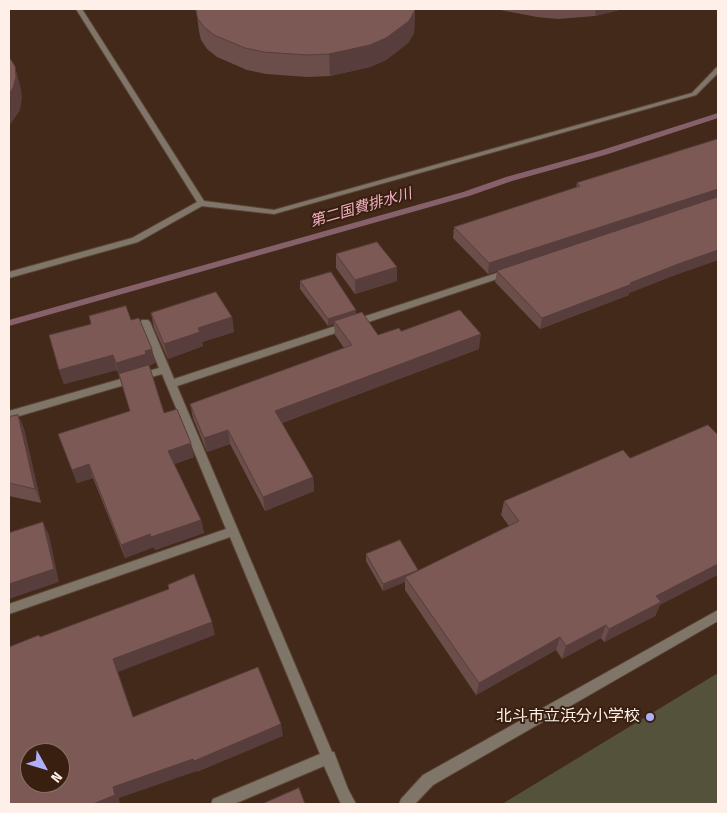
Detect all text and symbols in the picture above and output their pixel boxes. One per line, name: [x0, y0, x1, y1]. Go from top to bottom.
water label: 第二国費排水川: [308, 185, 414, 231]
place label: 北斗市立浜分小学校: [496, 707, 640, 727]
marker: 北斗市立浜分小学校: [644, 711, 656, 723]
north arrow: [20, 743, 70, 793]
text: N: [47, 769, 66, 786]

